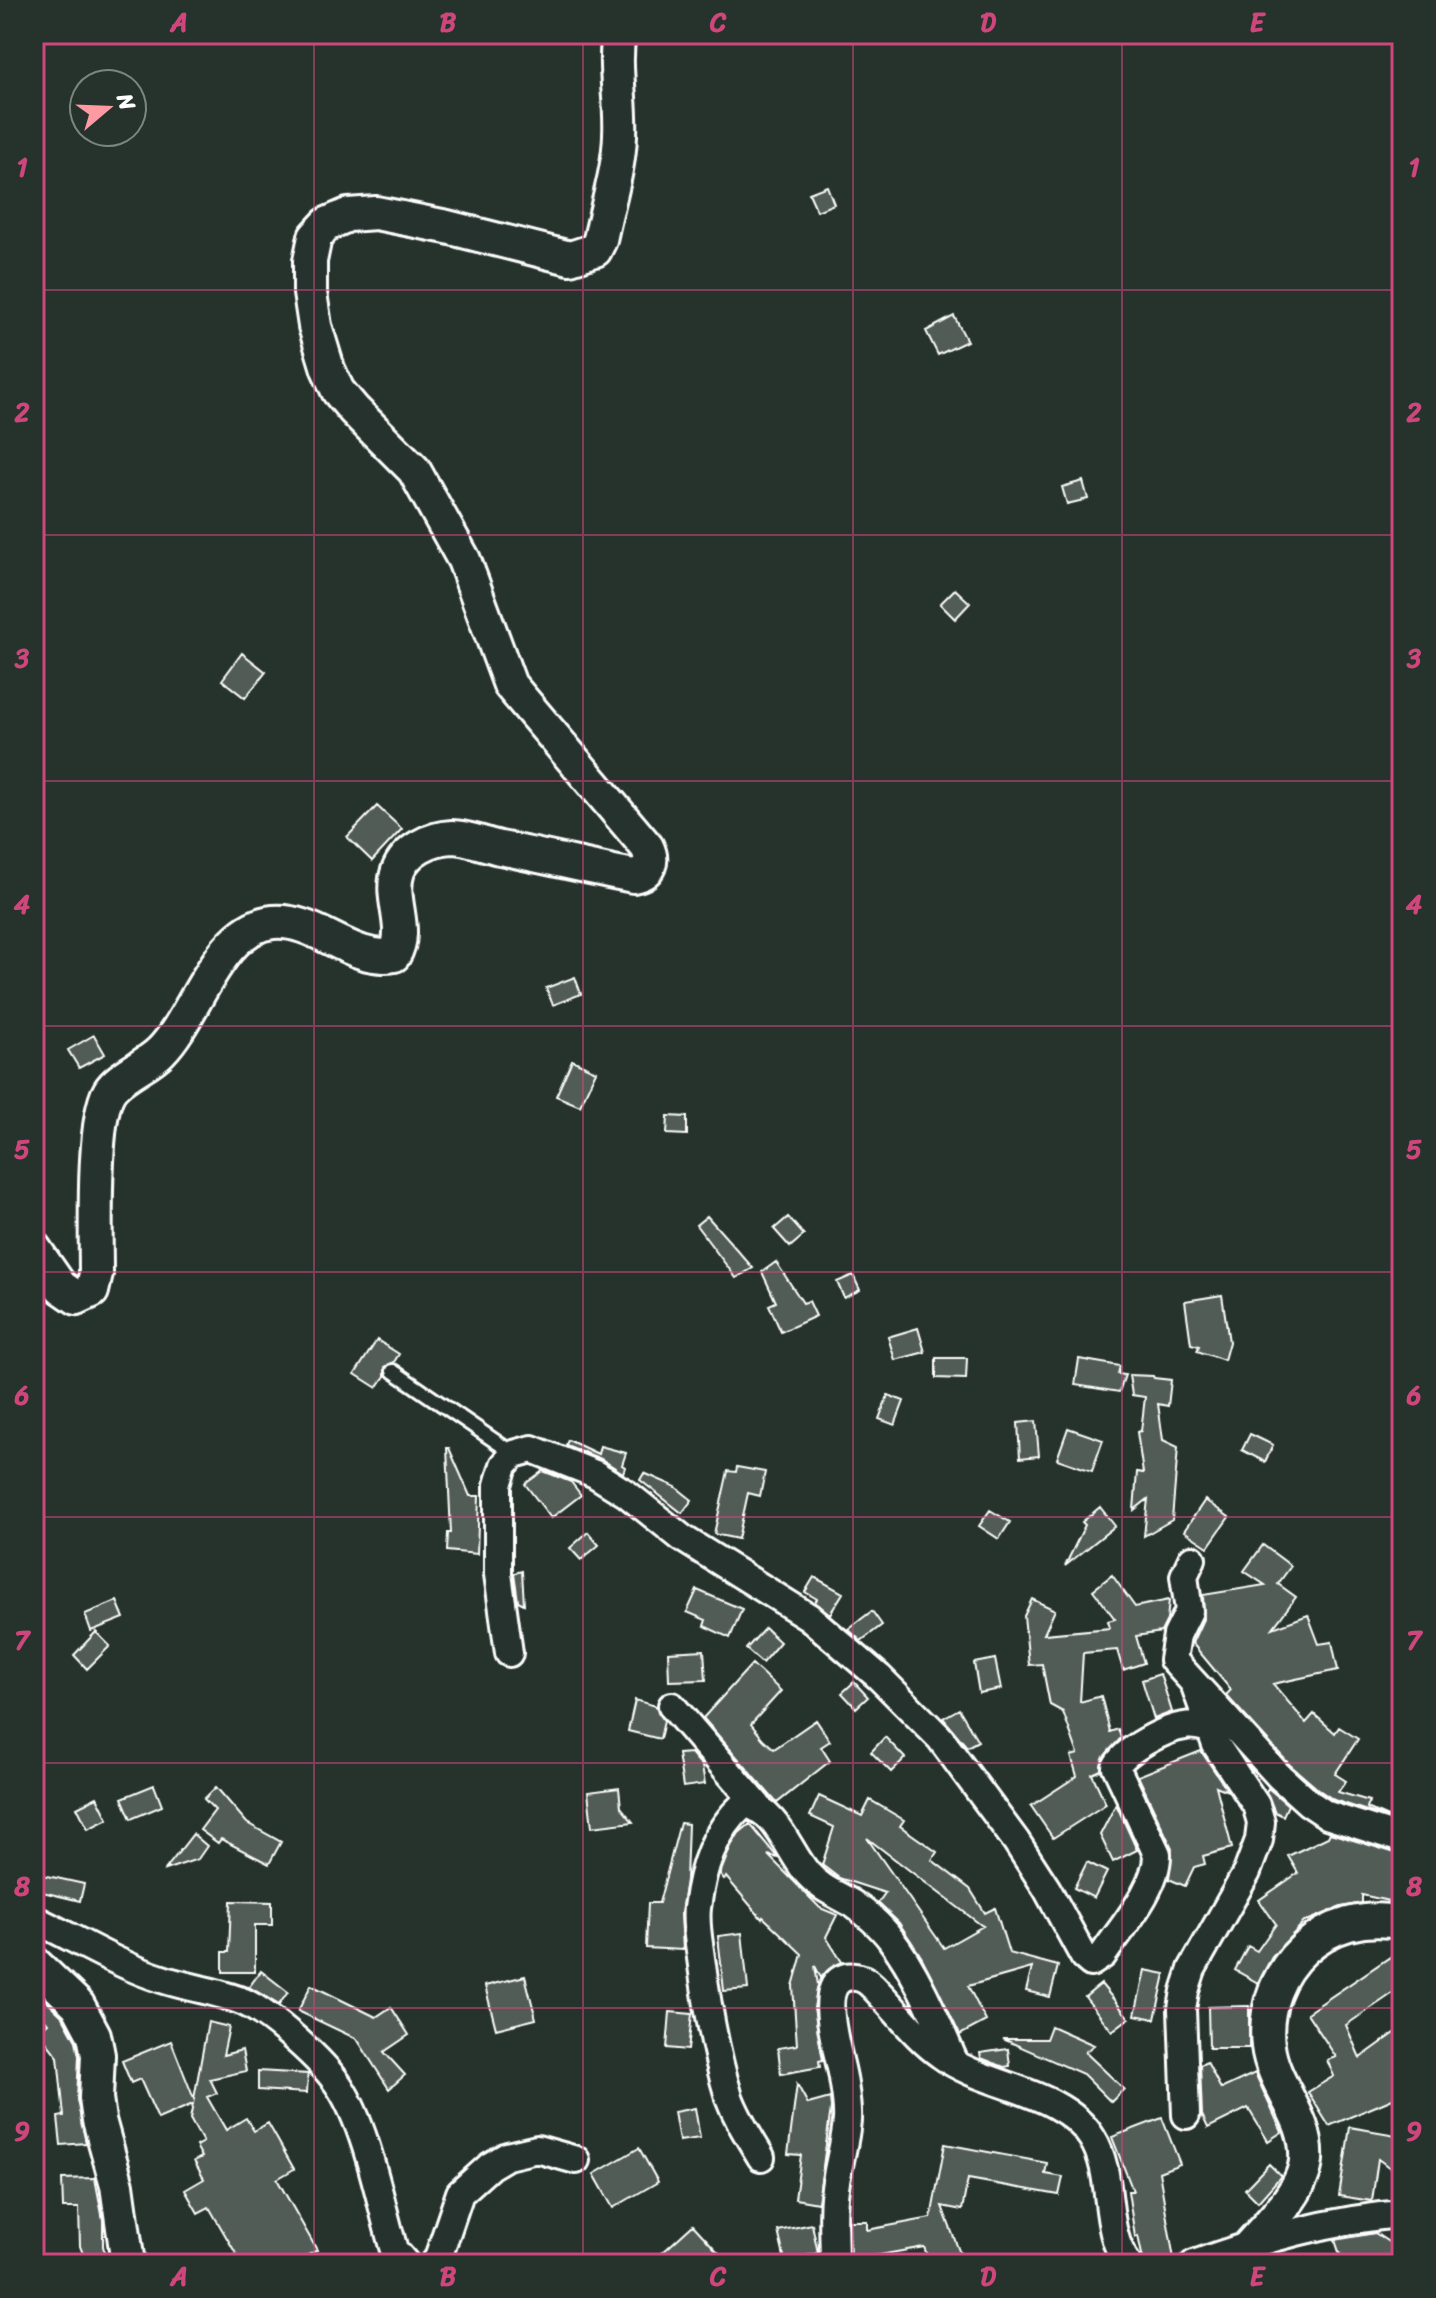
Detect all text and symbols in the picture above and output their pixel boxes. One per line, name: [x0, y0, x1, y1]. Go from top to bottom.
text: A: [169, 0, 188, 45]
text: B: [440, 0, 457, 45]
text: C: [709, 0, 727, 45]
text: D: [980, 0, 996, 45]
text: E: [1250, 0, 1267, 45]
north arrow: [68, 68, 148, 148]
text: N: [105, 87, 148, 116]
text: 1: [16, 144, 28, 190]
text: 1: [1408, 144, 1420, 190]
text: 2: [13, 389, 30, 435]
text: 2: [1405, 389, 1422, 435]
text: 3: [14, 635, 30, 681]
text: 3: [1406, 635, 1422, 681]
text: 4: [14, 881, 30, 927]
text: 4: [1406, 881, 1422, 927]
text: 5: [14, 1126, 30, 1172]
text: 5: [1406, 1126, 1422, 1172]
text: 6: [14, 1372, 30, 1418]
text: 6: [1406, 1372, 1422, 1418]
text: 7: [15, 1617, 32, 1663]
text: 7: [1407, 1617, 1424, 1663]
text: 8: [13, 1863, 30, 1909]
text: 8: [1405, 1863, 1422, 1909]
text: 9: [14, 2108, 30, 2154]
text: 9: [1406, 2108, 1422, 2154]
text: A: [169, 2253, 188, 2298]
text: B: [440, 2253, 457, 2298]
text: C: [709, 2253, 727, 2298]
text: D: [980, 2253, 996, 2298]
text: E: [1250, 2253, 1267, 2298]

